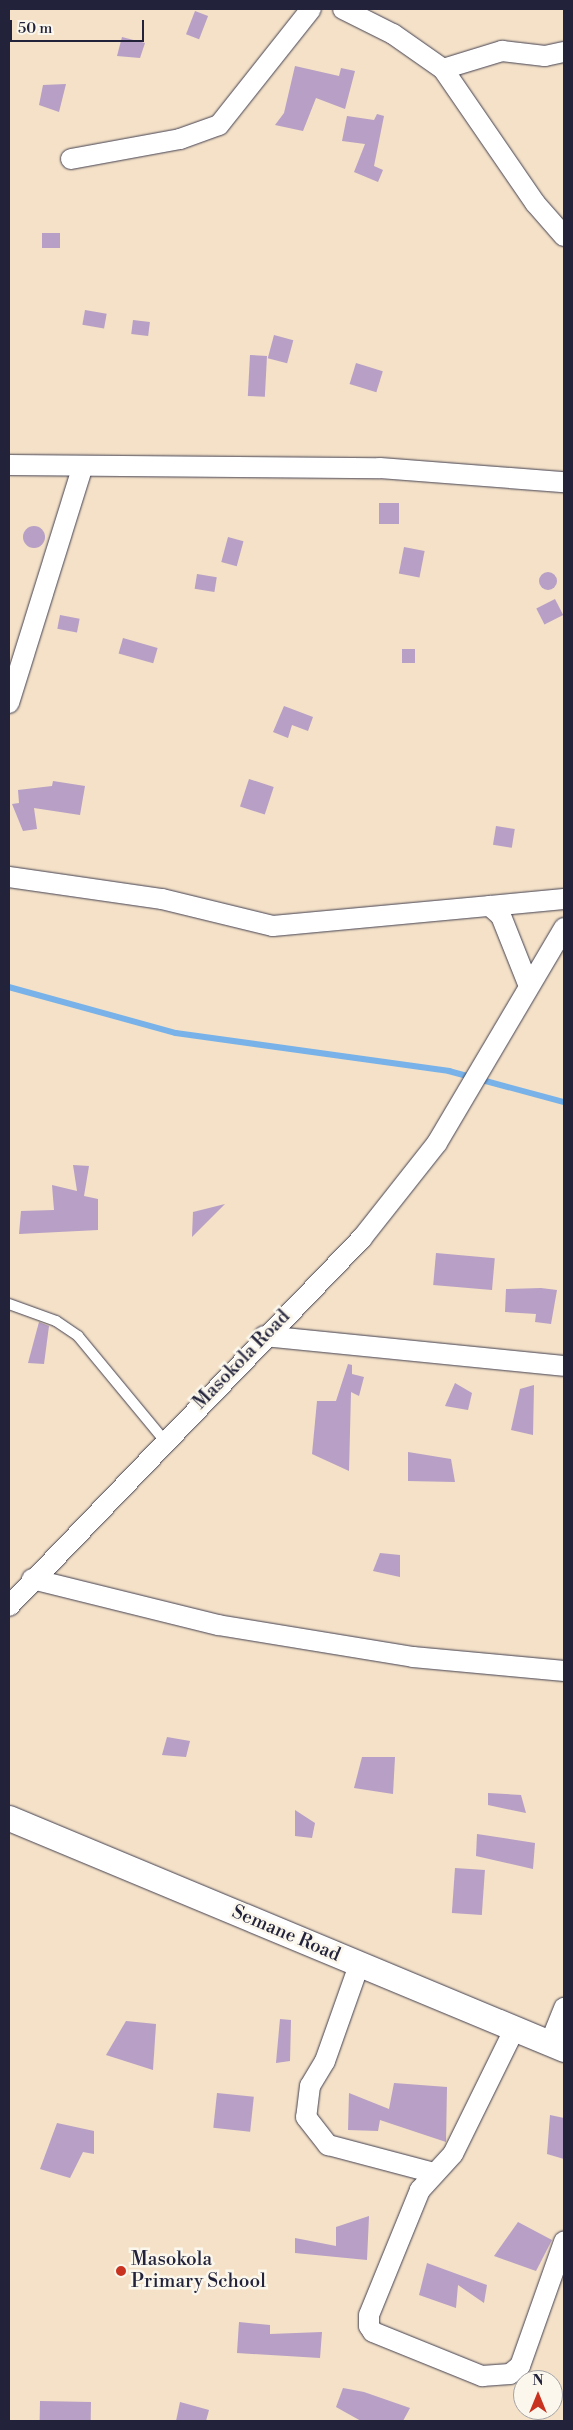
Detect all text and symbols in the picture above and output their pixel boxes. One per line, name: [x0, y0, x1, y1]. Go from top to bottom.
scale bar: [12, 10, 146, 42]
text: 50 m: [18, 19, 52, 38]
street label: Masokola Road: [189, 1306, 295, 1414]
street label: Semane Road: [228, 1901, 344, 1967]
place label: Masokola Primary School: [131, 2249, 266, 2293]
marker: Masokola Primary School: [115, 2265, 127, 2277]
north arrow: [513, 2370, 563, 2420]
text: N: [532, 2372, 544, 2390]

